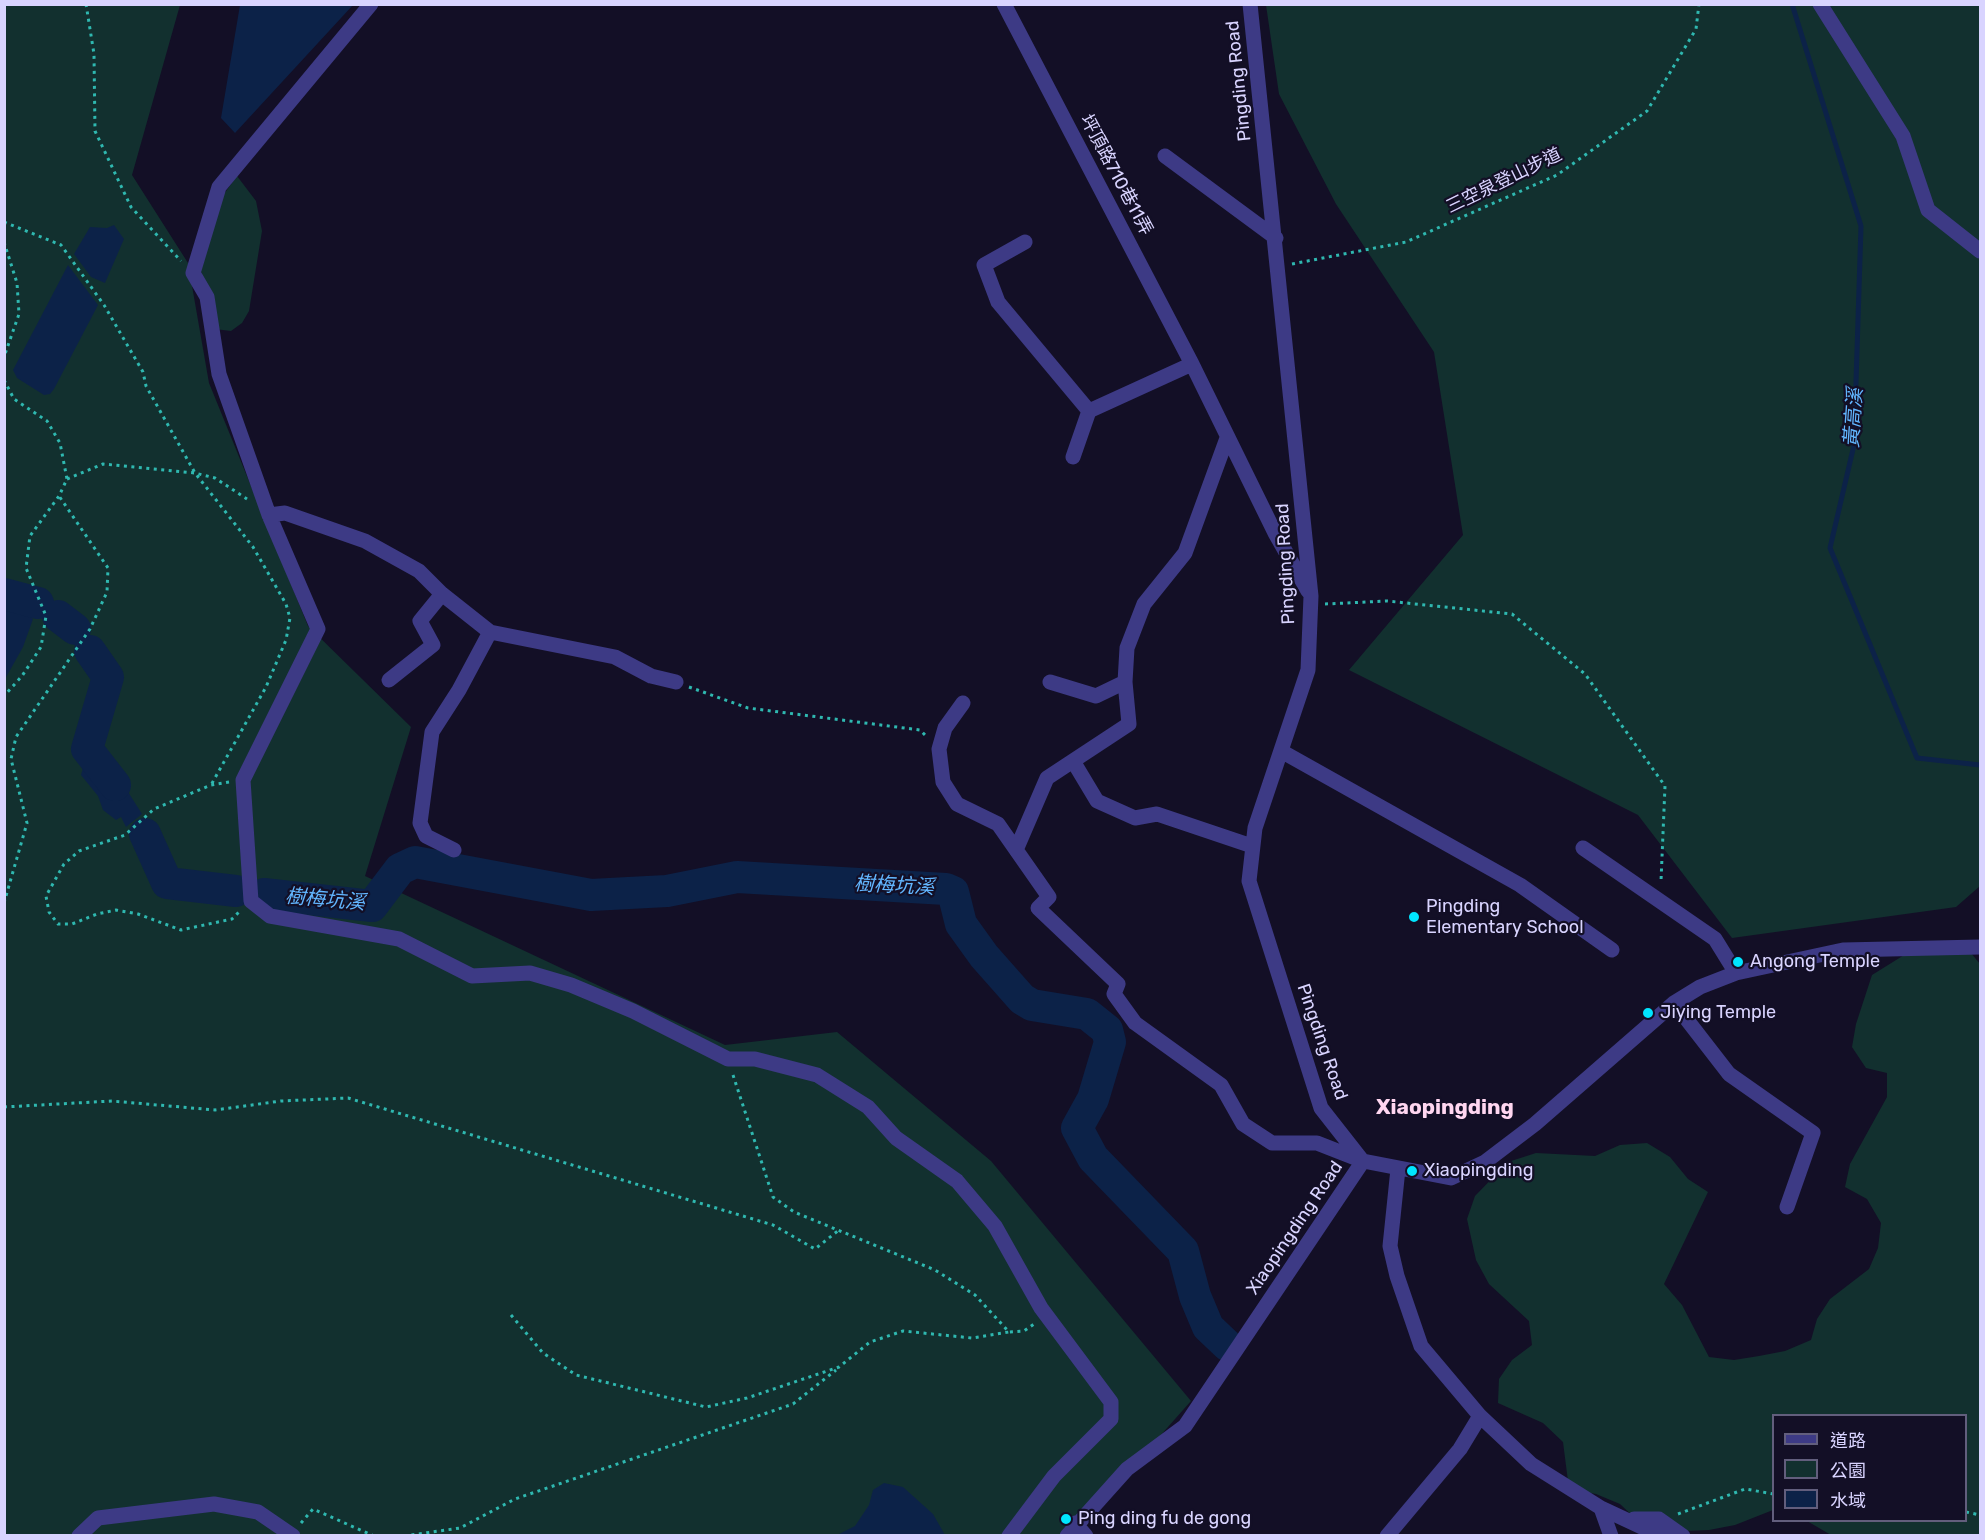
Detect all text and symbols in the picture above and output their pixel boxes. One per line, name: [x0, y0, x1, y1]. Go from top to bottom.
street label: Pingding Road: [1222, 20, 1256, 142]
street label: 坪頂路710巷11弄: [1075, 111, 1157, 239]
street label: 三空泉登山步道: [1443, 144, 1565, 218]
water label: 黃高溪: [1840, 387, 1868, 449]
street label: Pingding Road: [1272, 503, 1300, 625]
water label: 樹梅坑溪: [853, 872, 935, 900]
water label: 樹梅坑溪: [284, 885, 366, 915]
place label: Pingding Elementary School: [1426, 896, 1584, 938]
marker: Pingding Elementary School: [1407, 910, 1421, 924]
place label: Angong Temple: [1750, 951, 1880, 973]
marker: Angong Temple: [1731, 955, 1745, 969]
street label: Pingding Road: [1292, 981, 1352, 1103]
place label: Jiying Temple: [1660, 1002, 1776, 1024]
marker: Jiying Temple: [1641, 1006, 1655, 1020]
district label: Xiaopingding: [1376, 1095, 1514, 1121]
street label: Xiaopingding Road: [1242, 1157, 1348, 1299]
place label: Xiaopingding: [1424, 1160, 1533, 1182]
marker: Xiaopingding: [1405, 1164, 1419, 1178]
legend: [1772, 1414, 1967, 1522]
text: 道路: [1830, 1430, 1866, 1452]
text: 公園: [1830, 1460, 1866, 1482]
text: 水域: [1830, 1490, 1866, 1512]
place label: Ping ding fu de gong: [1078, 1508, 1251, 1530]
marker: Ping ding fu de gong: [1059, 1512, 1073, 1526]

